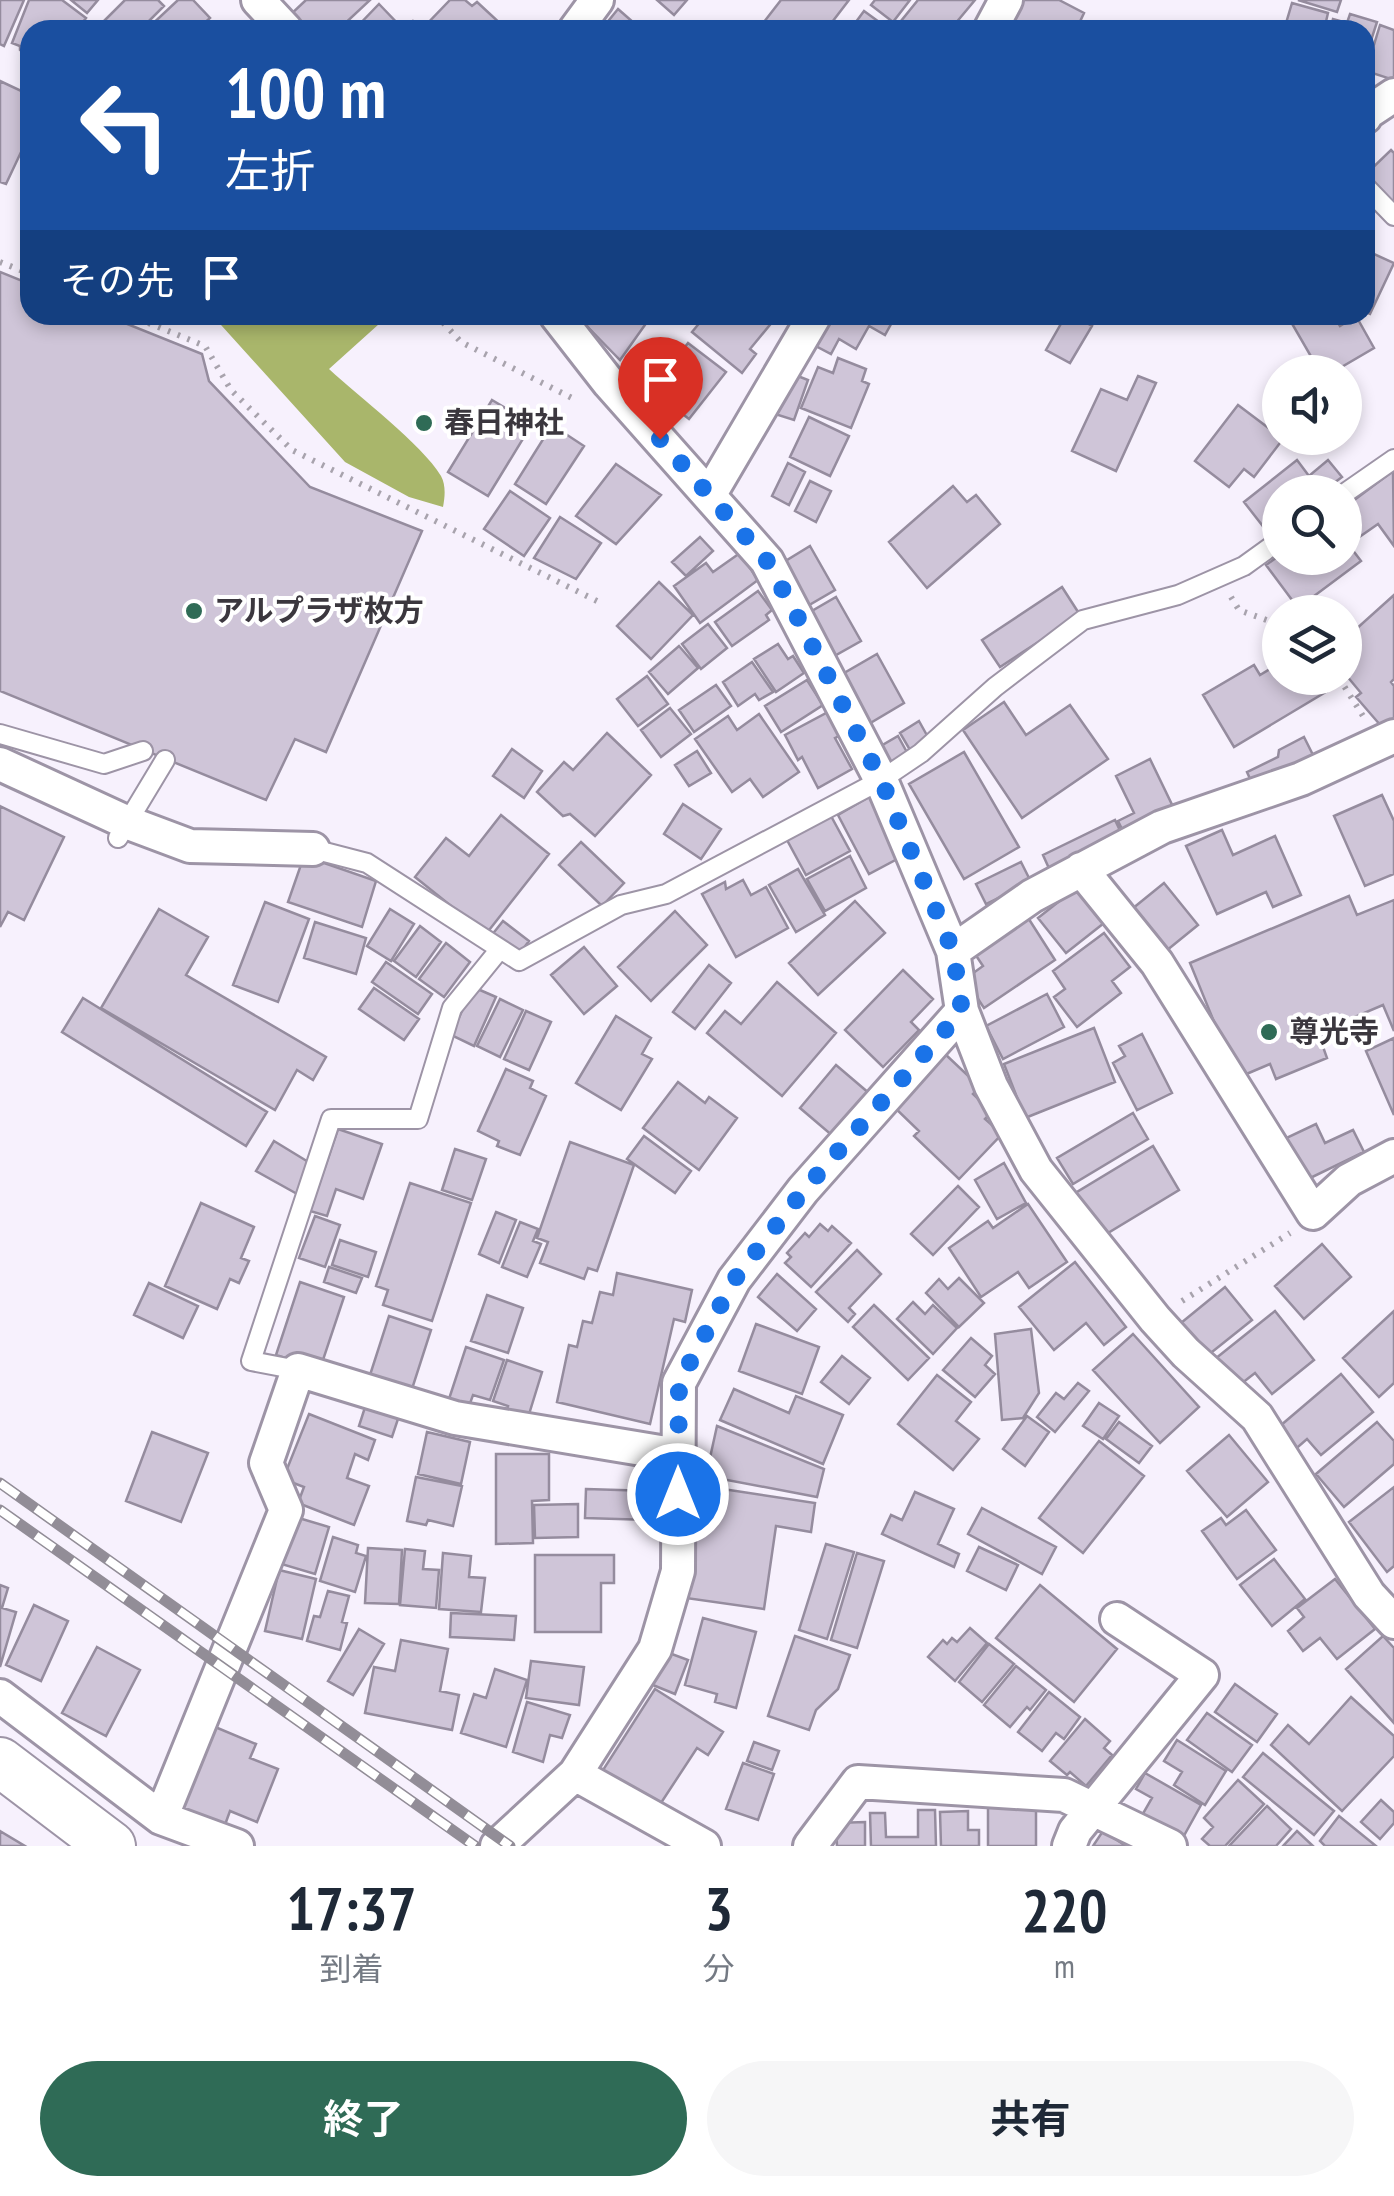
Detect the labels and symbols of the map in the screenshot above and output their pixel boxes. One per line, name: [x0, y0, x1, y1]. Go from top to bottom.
pin: [618, 337, 703, 440]
place label: 春日神社: [444, 402, 564, 441]
marker: 春日神社: [413, 412, 435, 434]
place label: アルプラザ枚方: [214, 590, 424, 629]
marker: アルプラザ枚方: [183, 600, 205, 622]
place label: 尊光寺: [1289, 1011, 1379, 1050]
marker: 尊光寺: [1258, 1021, 1280, 1043]
position arrow: [626, 1442, 730, 1546]

